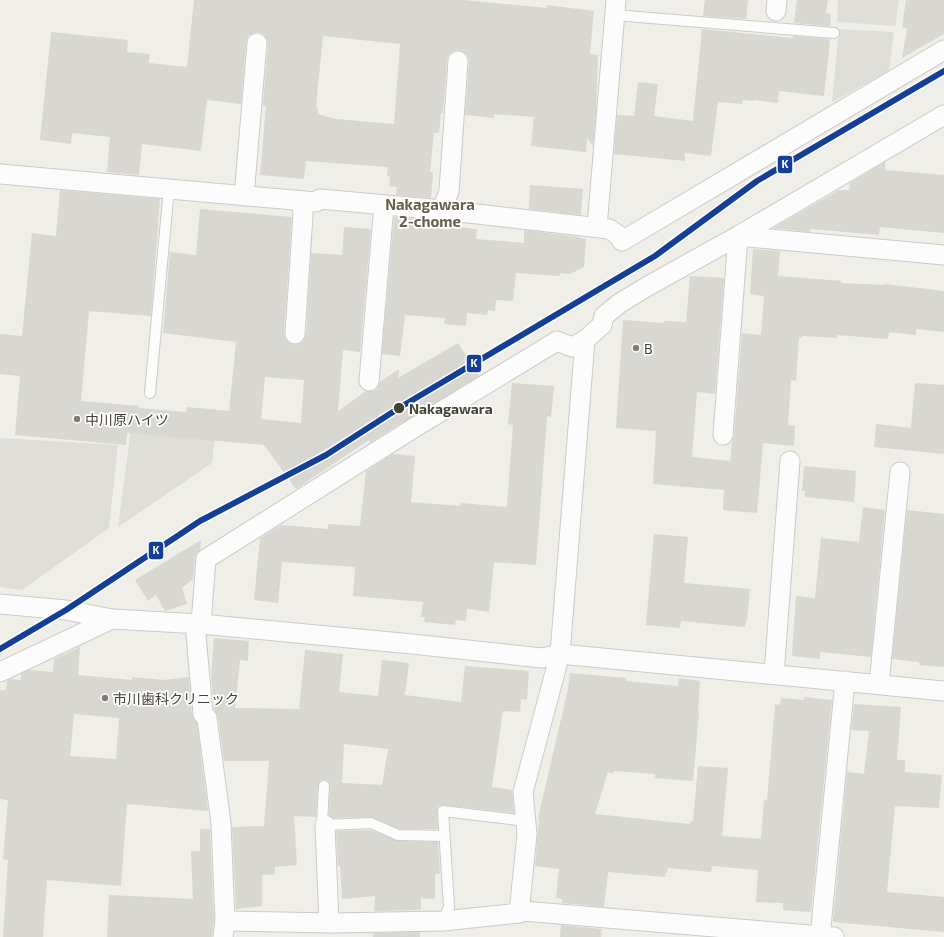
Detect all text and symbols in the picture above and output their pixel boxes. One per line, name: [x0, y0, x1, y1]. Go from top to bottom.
line badge: K: [777, 155, 793, 174]
text: K: [782, 157, 789, 170]
district label: Nakagawara 2-chome: [385, 195, 475, 230]
place label: B: [644, 340, 653, 357]
marker: B: [631, 343, 641, 353]
line badge: K: [466, 354, 482, 373]
text: K: [471, 356, 478, 369]
place label: Nakagawara: [409, 400, 493, 417]
marker: Nakagawara: [392, 401, 406, 415]
place label: 中川原ハイツ: [85, 411, 169, 428]
marker: 中川原ハイツ: [72, 414, 82, 424]
line badge: K: [148, 541, 164, 560]
text: K: [153, 543, 160, 556]
place label: 市川歯科クリニック: [113, 690, 239, 707]
marker: 市川歯科クリニック: [100, 693, 110, 703]

